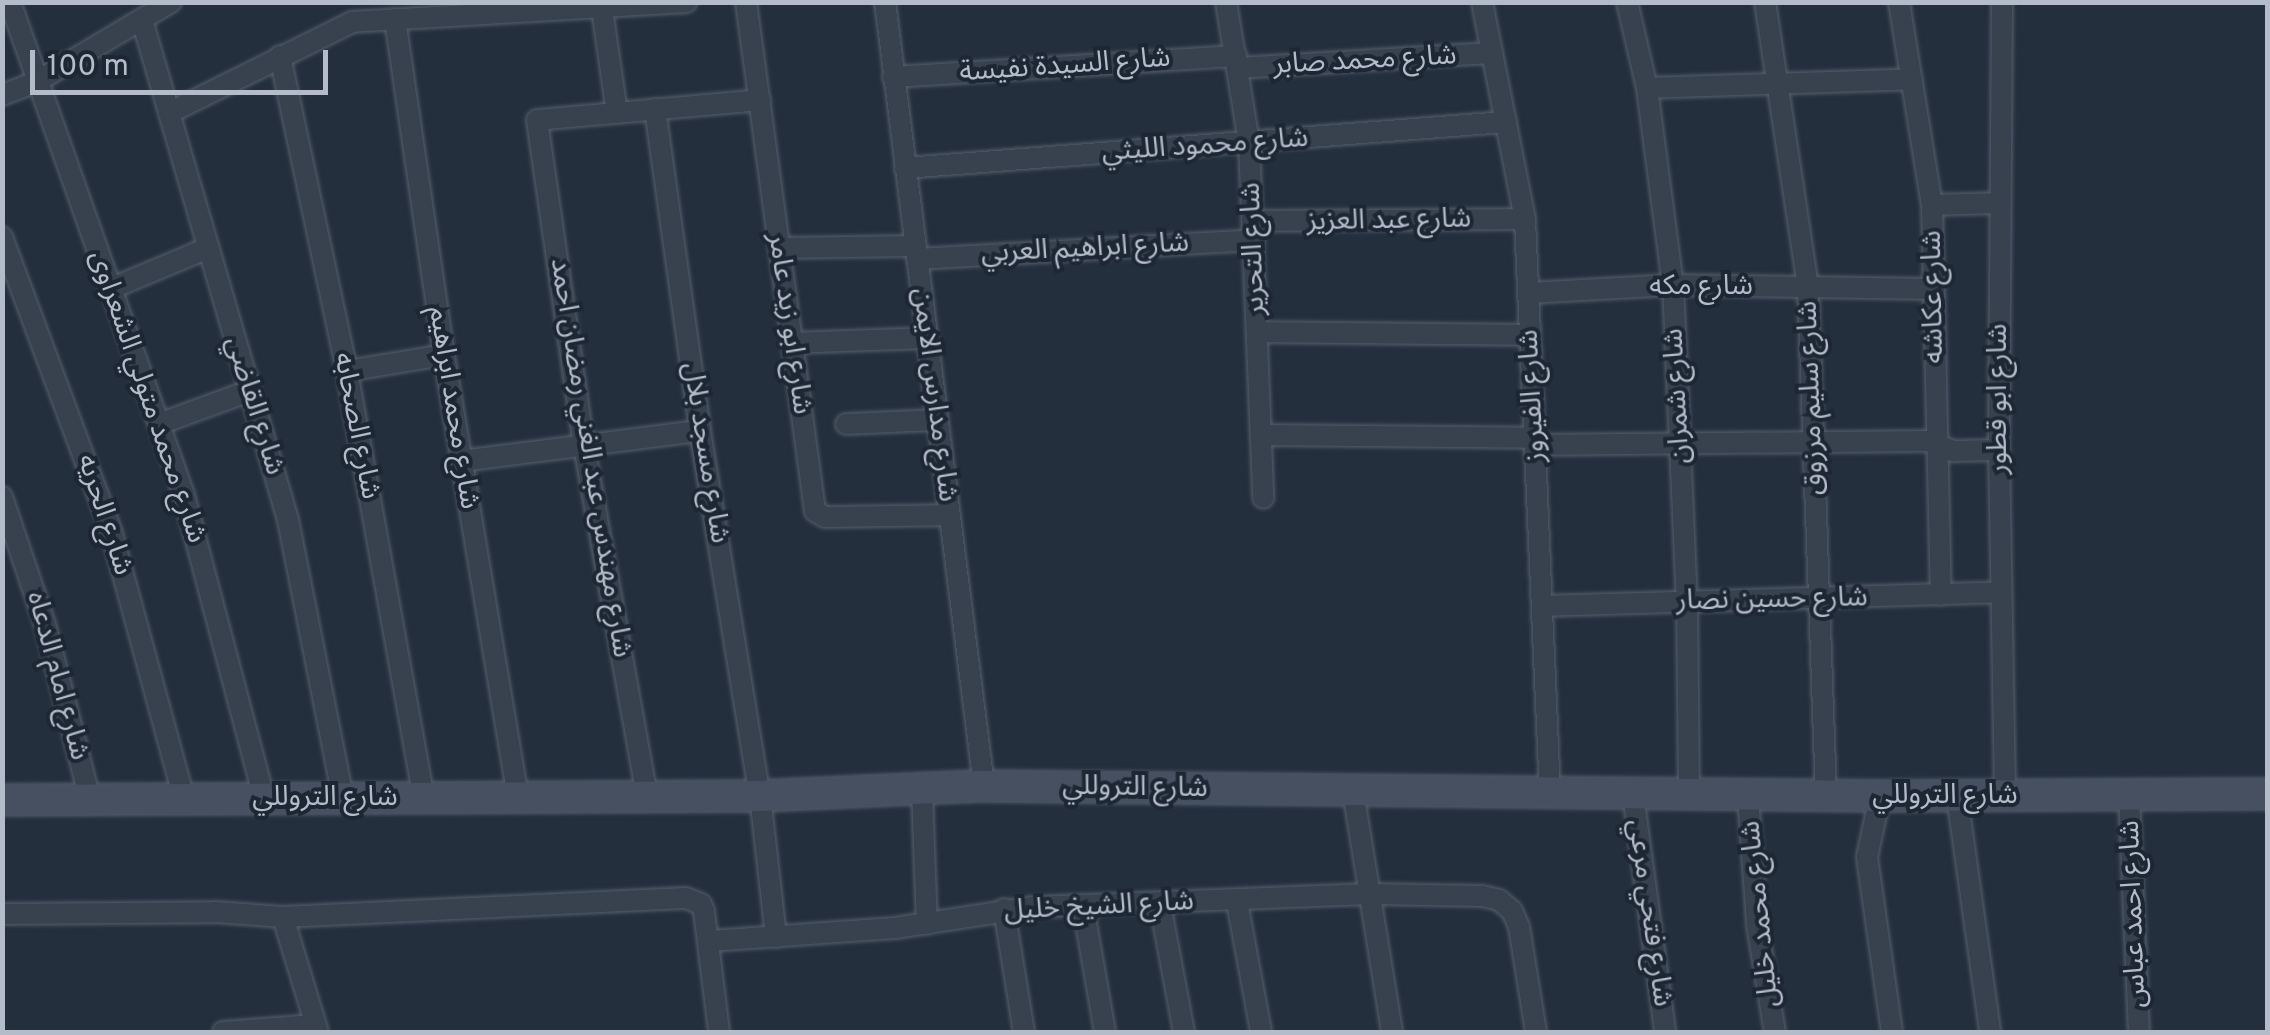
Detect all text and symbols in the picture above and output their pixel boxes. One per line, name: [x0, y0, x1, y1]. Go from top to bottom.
scale bar: [35, 30, 332, 92]
street label: شارع محمد صابر: [1273, 39, 1457, 83]
street label: شارع السيدة نفيسة: [958, 42, 1172, 90]
text: 100 m: [47, 49, 129, 86]
street label: شارع محمود الليثي: [1101, 122, 1309, 170]
street label: شارع التحرير: [1235, 182, 1273, 316]
street label: شارع عبد العزيز: [1306, 203, 1472, 239]
street label: شارع ابراهيم العربي: [980, 227, 1190, 271]
street label: شارع عكاشه: [1916, 230, 1952, 364]
street label: شارع ابو زيد عامر: [760, 231, 818, 417]
street label: شارع محمد متولي الشعراوى: [81, 246, 213, 548]
street label: شارع مهندس عبد الغني رمضان احمد: [542, 256, 638, 660]
street label: شارع مكه: [1649, 270, 1753, 304]
street label: شارع مدارس الايمن: [904, 286, 964, 504]
street label: شارع سليم مرزوق: [1792, 300, 1832, 496]
street label: شارع محمد ابراهيم: [420, 304, 486, 512]
street label: شارع ابو قطور: [1982, 323, 2016, 475]
street label: شارع شمران: [1658, 327, 1698, 465]
street label: شارع الفيروز: [1513, 329, 1553, 463]
street label: شارع القاضي: [217, 333, 291, 479]
street label: شارع الصحابه: [325, 350, 387, 502]
street label: شارع مسجد بلال: [674, 360, 736, 546]
street label: شارع الحريه: [69, 450, 139, 580]
street label: شارع حسين نصار: [1676, 582, 1868, 618]
street label: شارع امام الدعاه: [18, 588, 96, 764]
street label: شارع التروللي: [1062, 770, 1208, 806]
street label: شارع التروللي: [1872, 779, 2018, 813]
street label: شارع التروللي: [252, 781, 398, 815]
street label: شارع فتحي مرعي: [1619, 817, 1679, 1009]
street label: شارع محمد خليل: [1735, 819, 1787, 1009]
street label: شارع احمد عباس: [2114, 820, 2154, 1008]
street label: شارع الشيخ خليل: [1003, 885, 1195, 929]

